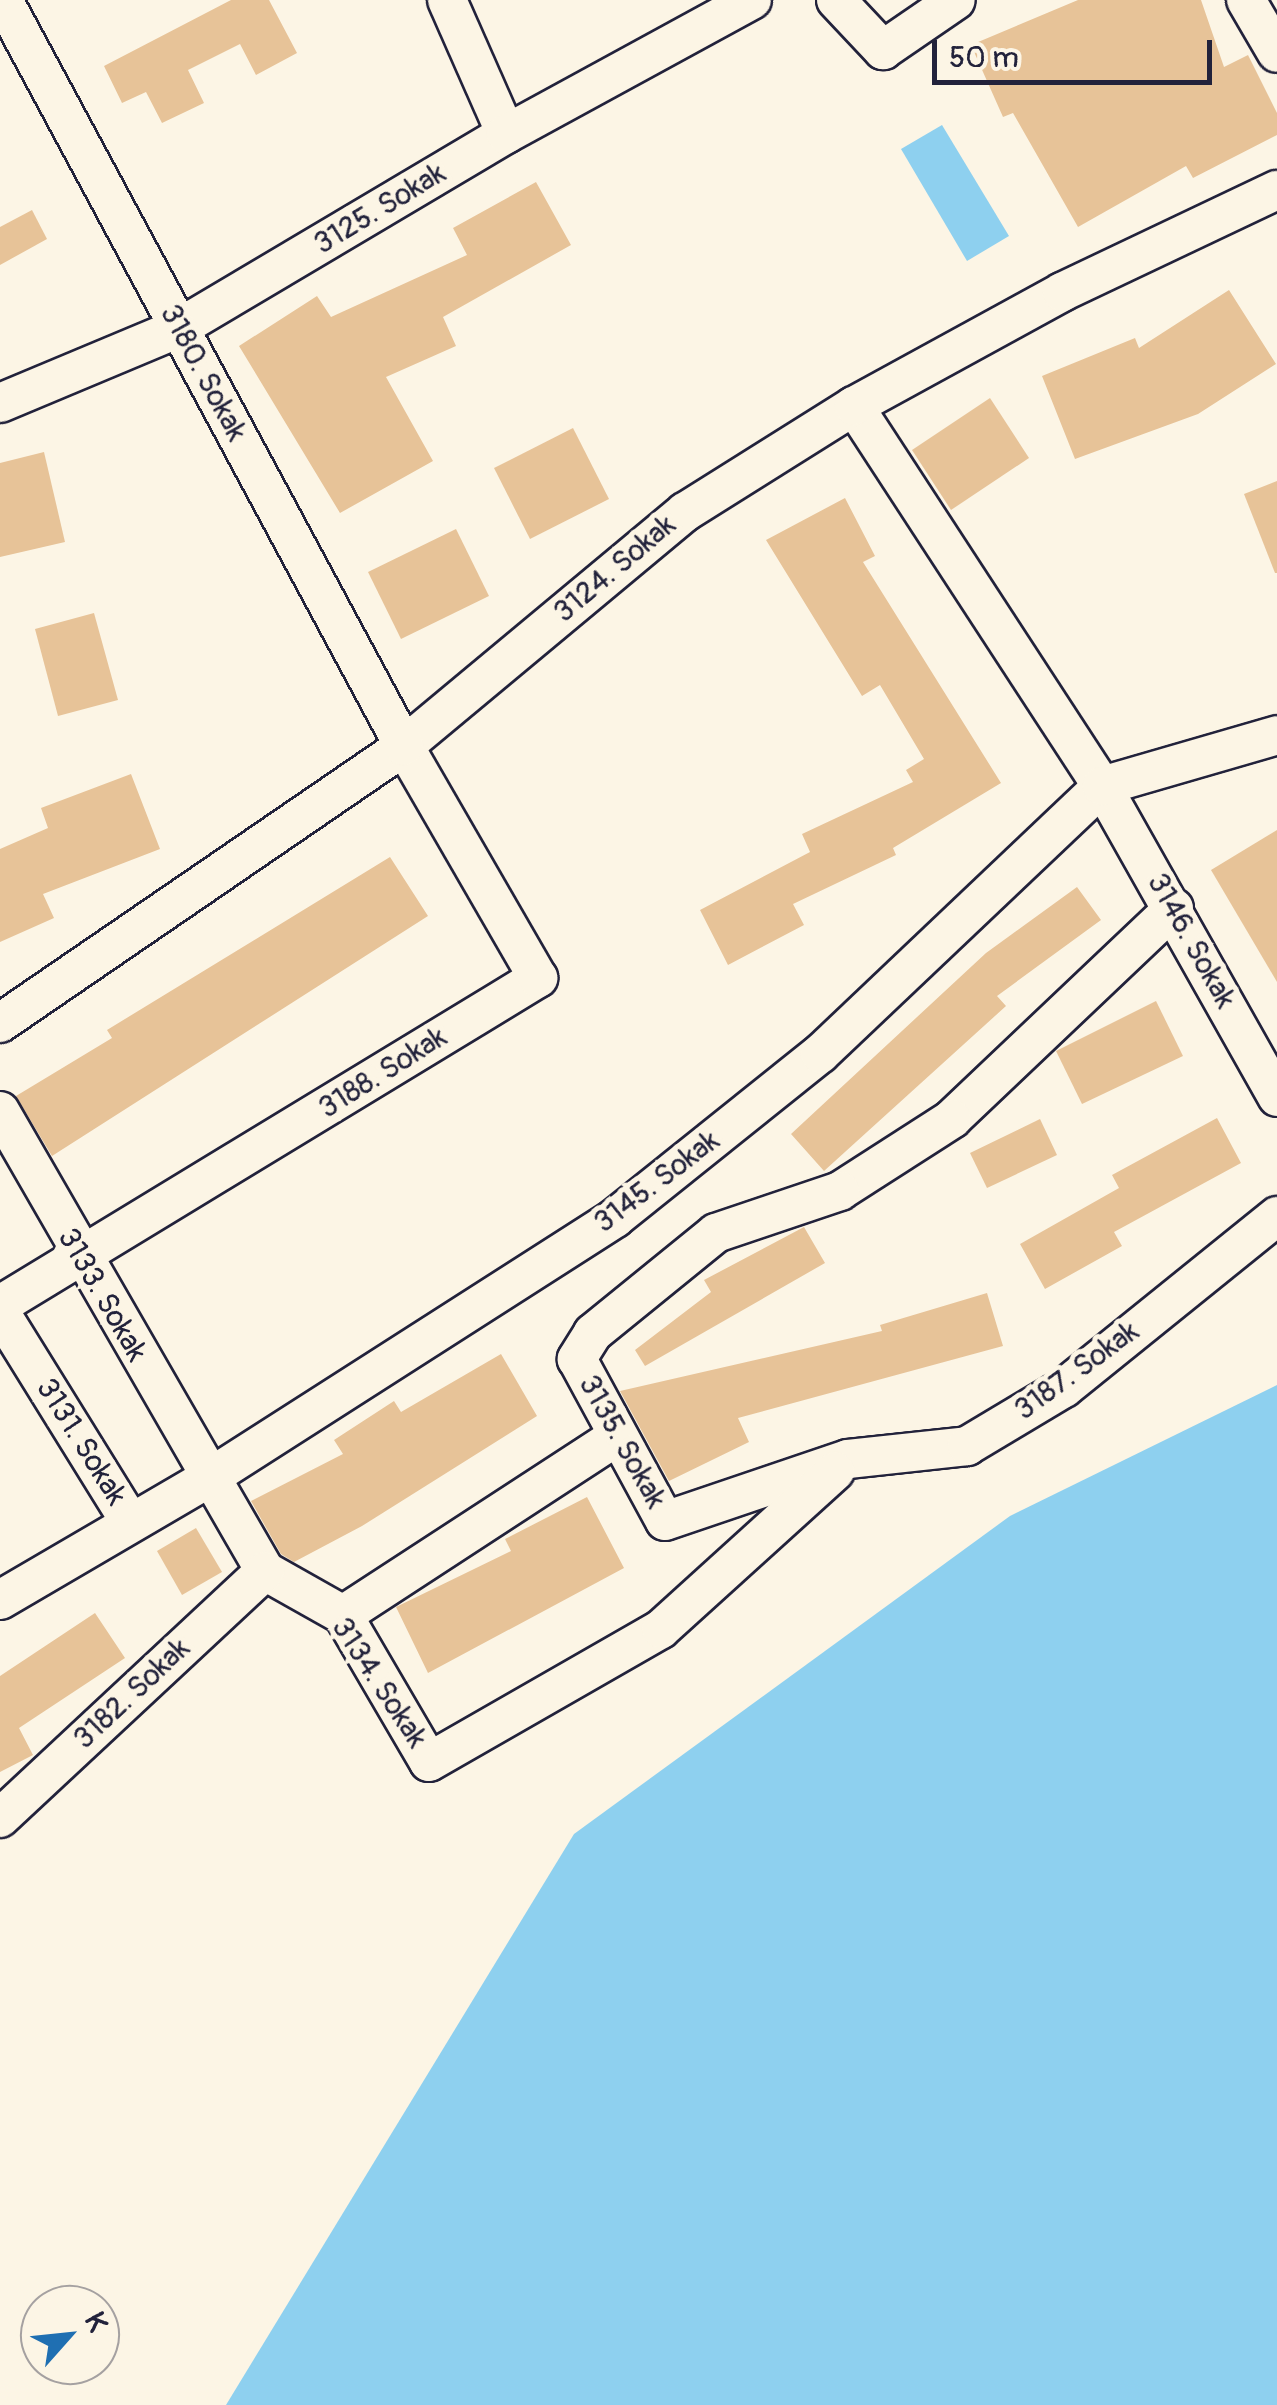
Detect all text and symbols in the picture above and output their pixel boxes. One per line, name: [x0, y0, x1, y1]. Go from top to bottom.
scale bar: [937, 20, 1217, 82]
text: 50 m: [949, 39, 1019, 76]
street label: 3125. Sokak: [308, 156, 452, 262]
street label: 3180. Sokak: [152, 298, 254, 448]
street label: 3124. Sokak: [547, 508, 683, 630]
street label: 3146. Sokak: [1139, 867, 1243, 1015]
street label: 3188. Sokak: [312, 1019, 454, 1127]
street label: 3145. Sokak: [587, 1123, 727, 1241]
street label: 3133. Sokak: [50, 1222, 154, 1368]
street label: 3187. Sokak: [1008, 1314, 1146, 1428]
street label: 3135. Sokak: [571, 1369, 673, 1515]
street label: 3131. Sokak: [28, 1372, 134, 1512]
street label: 3134. Sokak: [324, 1611, 434, 1755]
street label: 3182. Sokak: [66, 1631, 198, 1757]
north arrow: [20, 2285, 120, 2385]
text: K: [76, 2307, 115, 2338]

